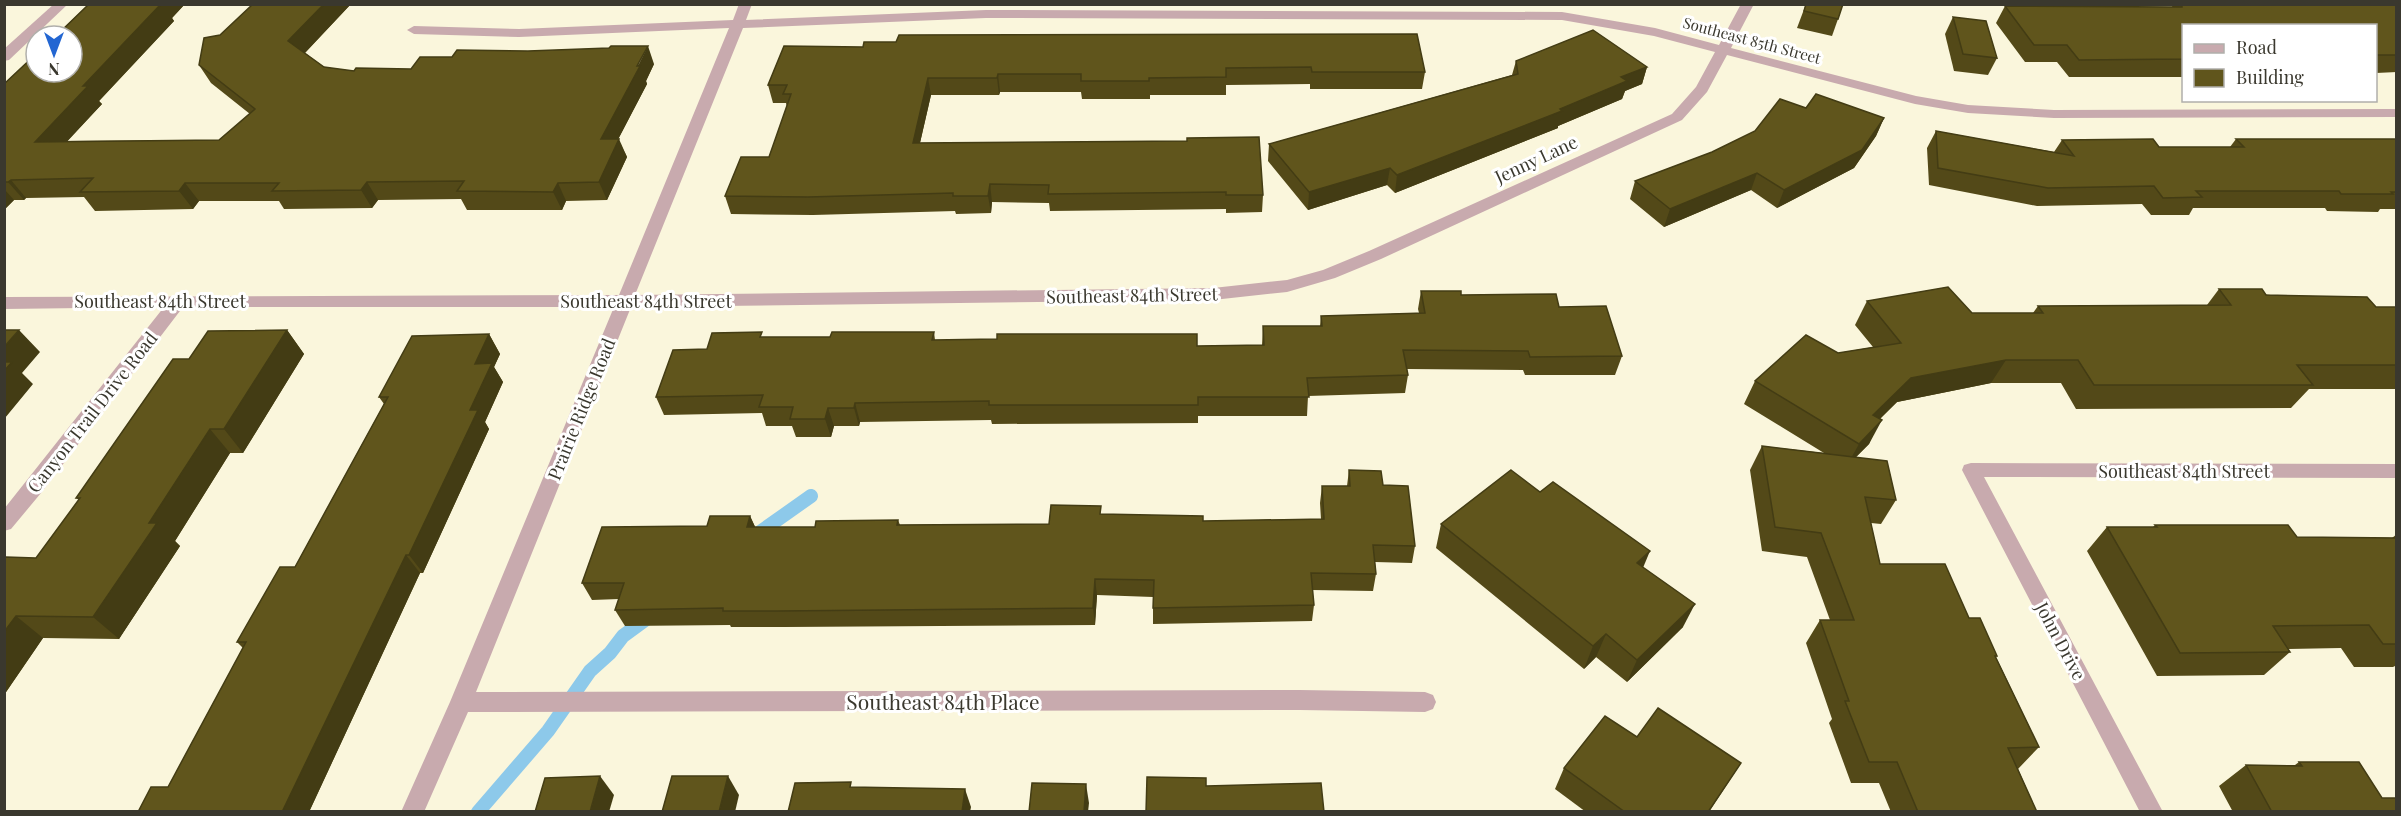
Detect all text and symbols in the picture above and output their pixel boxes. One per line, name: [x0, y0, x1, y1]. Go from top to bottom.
street label: Southeast 85th Street: [1681, 12, 1824, 68]
north arrow: [24, 24, 84, 84]
legend: [2182, 24, 2377, 102]
text: Road: [2236, 35, 2277, 59]
text: N: [48, 59, 60, 80]
text: Building: [2236, 65, 2304, 89]
street label: Jenny Lane: [1490, 129, 1581, 189]
street label: Southeast 84th Street: [1046, 281, 1219, 308]
street label: Southeast 84th Street: [74, 289, 246, 313]
street label: Southeast 84th Street: [560, 289, 732, 313]
street label: Canyon Trail Drive Road: [22, 326, 163, 497]
street label: Prairie Ridge Road: [542, 334, 621, 483]
street label: Southeast 84th Street: [2098, 459, 2270, 483]
street label: John Drive: [2030, 597, 2092, 684]
street label: Southeast 84th Place: [846, 687, 1040, 715]

